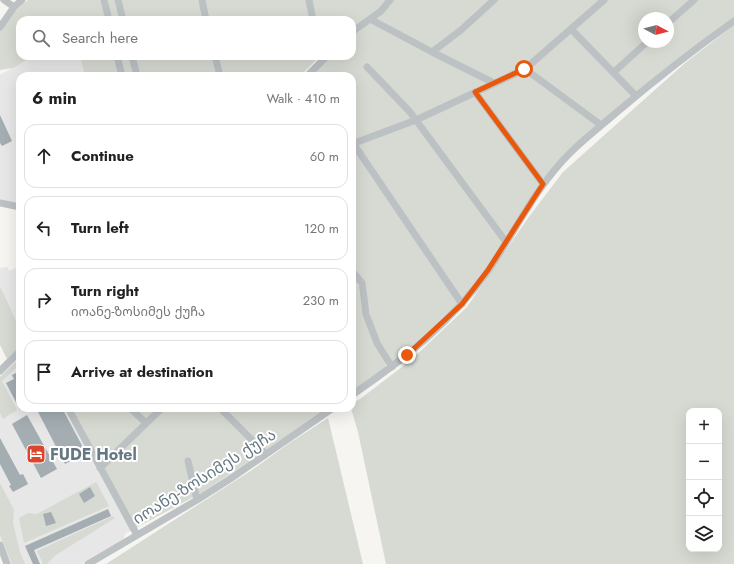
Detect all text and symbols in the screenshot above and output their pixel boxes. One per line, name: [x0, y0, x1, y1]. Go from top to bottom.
north arrow: [638, 12, 674, 48]
search box: [16, 16, 356, 60]
icon: search: [30, 27, 52, 49]
text: Search here: [62, 27, 138, 49]
route start: [515, 60, 533, 78]
text: 6 min: [32, 86, 77, 110]
text: Walk · 410 m: [266, 89, 340, 108]
icon: ahead: [33, 145, 55, 167]
text: Continue: [71, 145, 134, 167]
text: 60 m: [310, 147, 339, 166]
icon: left: [33, 217, 55, 239]
text: Turn left: [71, 217, 129, 239]
text: 120 m: [304, 219, 339, 238]
text: Turn right: [71, 280, 139, 302]
icon: right: [33, 289, 55, 311]
text: 230 m: [303, 291, 339, 310]
text: იოანე-ზოსიმეს ქუჩა: [71, 302, 205, 321]
route end: [398, 346, 416, 364]
icon: arrive: [33, 361, 55, 383]
text: Arrive at destination: [71, 361, 213, 383]
map controls: [686, 408, 722, 552]
button: +: [686, 408, 722, 444]
street label: იოანე-ზოსიმეს ქუჩა: [128, 423, 280, 530]
hotel icon: FUDE Hotel: [25, 443, 47, 465]
place label: FUDE Hotel: [50, 443, 137, 466]
button: −: [686, 444, 722, 480]
button: locate: [686, 480, 722, 516]
button: layers: [686, 516, 722, 552]

